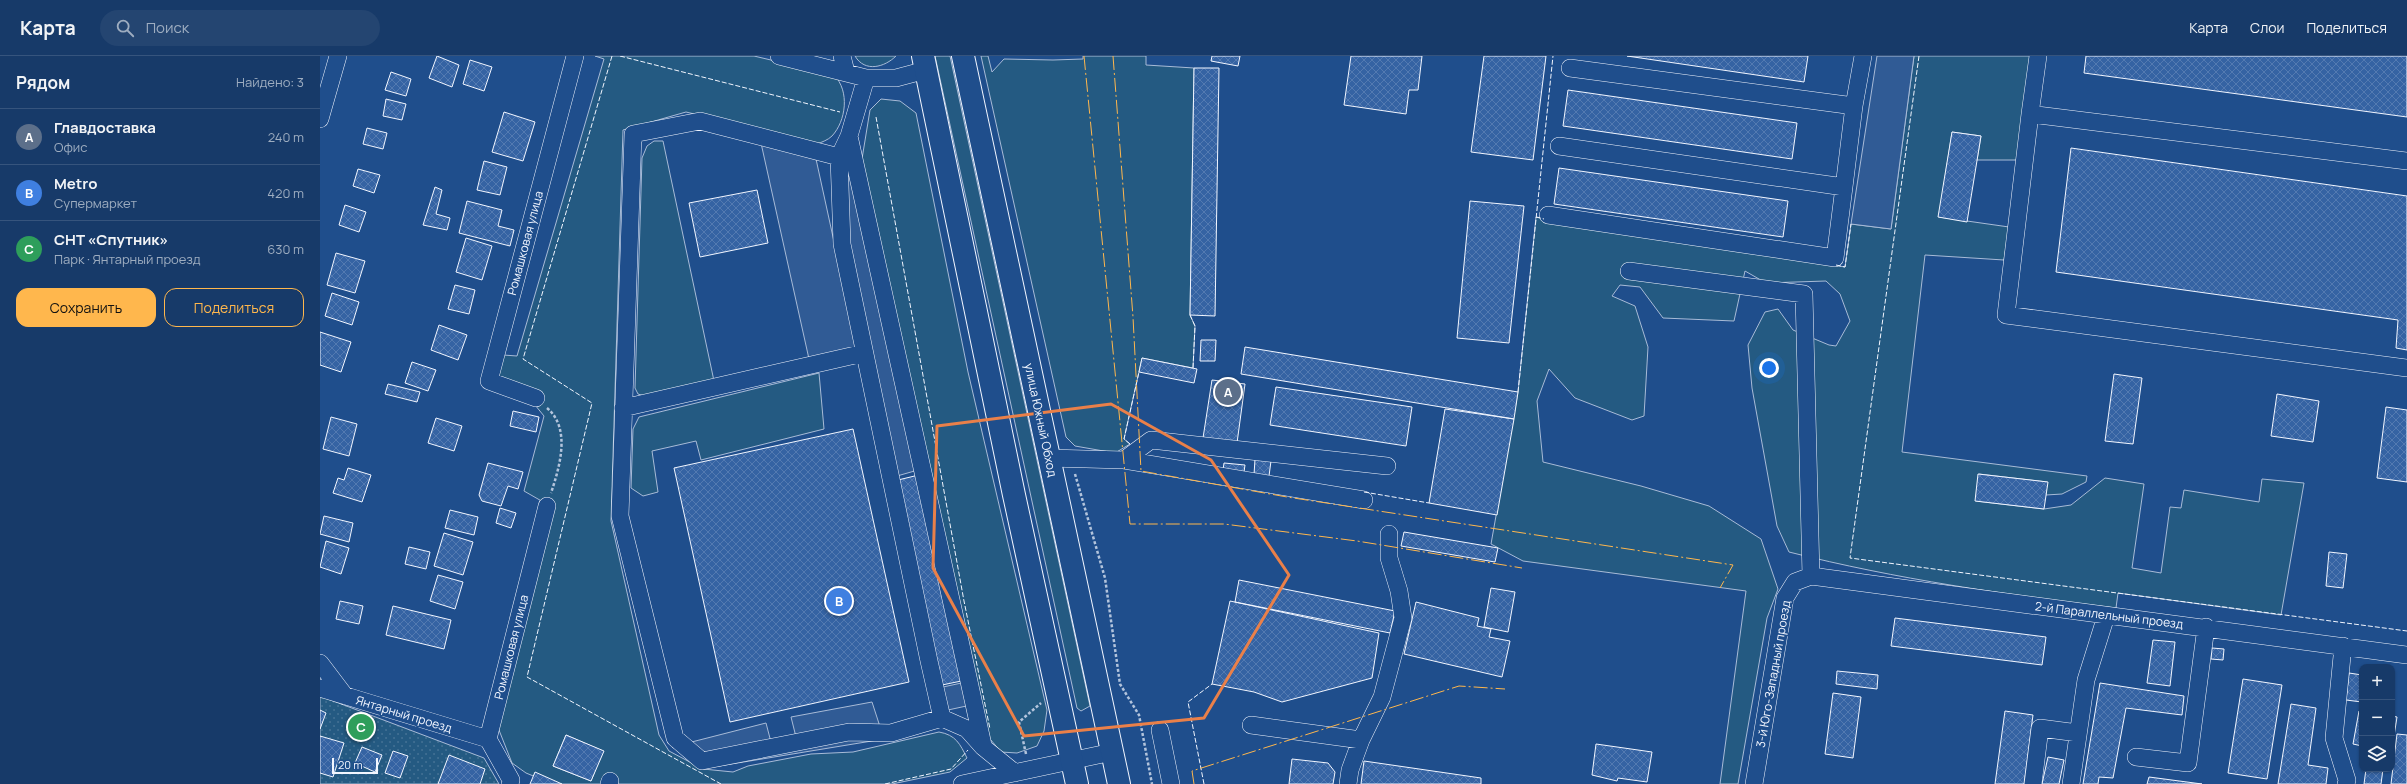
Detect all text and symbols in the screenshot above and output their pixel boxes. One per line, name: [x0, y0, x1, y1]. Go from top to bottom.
search box: [100, 10, 380, 46]
text: Карта: [20, 15, 76, 41]
icon: search: [114, 17, 136, 39]
text: Поиск: [146, 17, 189, 38]
text: Карта: [2189, 18, 2228, 37]
text: Слои: [2250, 18, 2284, 37]
text: Поделиться: [2306, 18, 2387, 37]
text: Рядом: [16, 71, 70, 94]
text: Найдено: 3: [236, 73, 304, 91]
text: Главдоставка: [54, 117, 156, 138]
text: A: [25, 128, 33, 146]
text: 240 m: [268, 128, 304, 146]
text: Офис: [54, 138, 87, 156]
text: Metro: [54, 173, 97, 194]
text: B: [25, 184, 33, 202]
text: 420 m: [267, 184, 304, 202]
street label: Ромашковая улица: [503, 189, 547, 297]
text: Супермаркет: [54, 194, 137, 212]
text: СНТ «Спутник»: [54, 229, 168, 250]
text: C: [24, 240, 34, 258]
text: 630 m: [267, 240, 304, 258]
text: Парк · Янтарный проезд: [54, 250, 201, 268]
button: Сохранить: [16, 288, 156, 327]
button: Поделиться: [164, 288, 304, 327]
your location: [1759, 358, 1779, 378]
street label: улица Южный Обход: [1021, 362, 1061, 478]
pin: A: [1215, 377, 1241, 407]
pin: B: [826, 586, 852, 616]
street label: Ромашковая улица: [490, 593, 532, 701]
street label: 2-й Параллельный проезд: [2034, 597, 2184, 633]
street label: 3-й Юго-Западный проезд: [1752, 599, 1794, 749]
map controls: [2359, 664, 2395, 772]
button: +: [2359, 664, 2395, 700]
street label: Янтарный проезд: [354, 691, 454, 737]
button: −: [2359, 700, 2395, 736]
pin: C: [348, 712, 374, 742]
button: layers: [2359, 736, 2395, 772]
scale bar: [332, 756, 378, 775]
text: 20 m: [338, 757, 363, 772]

